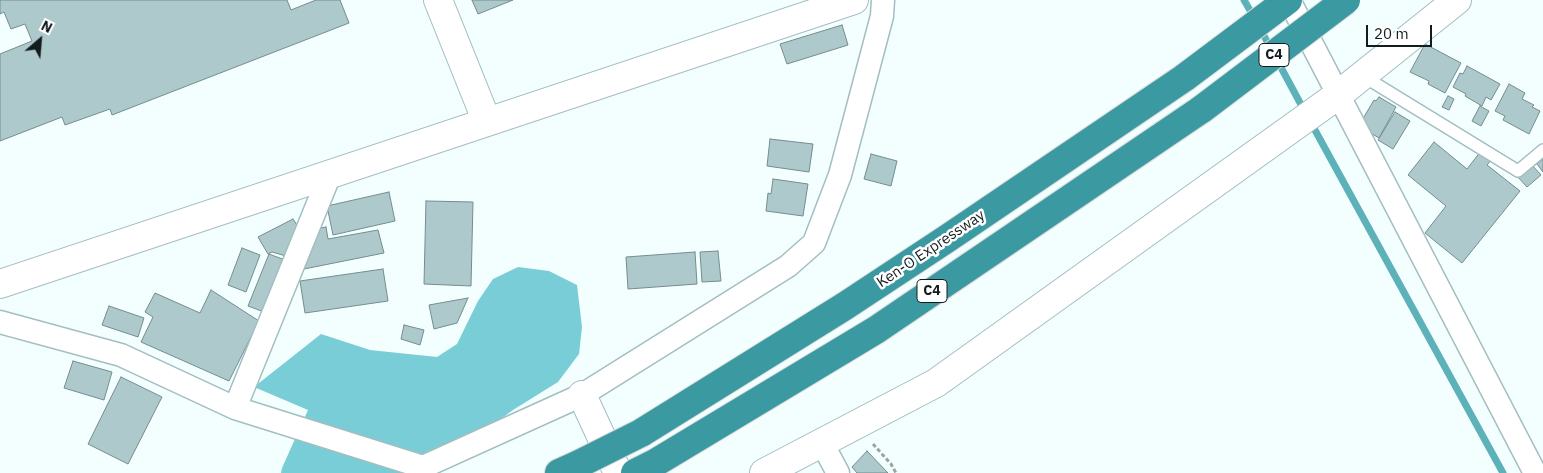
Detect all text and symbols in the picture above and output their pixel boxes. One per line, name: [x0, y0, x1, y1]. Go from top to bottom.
north arrow: [15, 15, 65, 65]
scale bar: [1368, 15, 1434, 47]
text: N: [38, 16, 55, 37]
text: 20 m: [1374, 24, 1409, 43]
road number: C4: [1259, 44, 1289, 66]
street label: Ken-O Expressway: [874, 206, 988, 292]
road number: C4: [917, 280, 947, 302]

